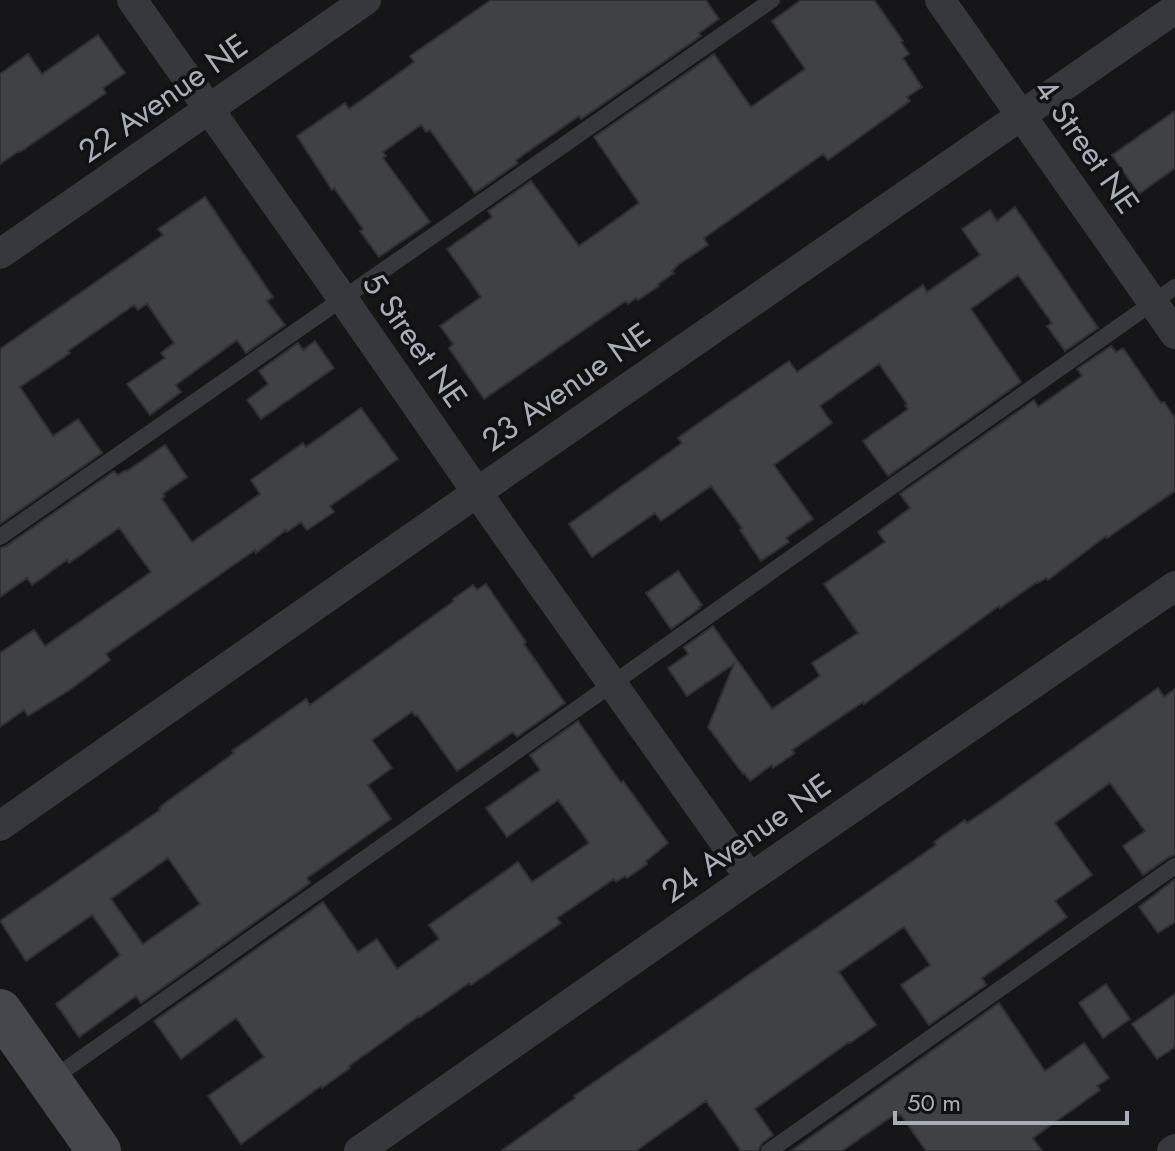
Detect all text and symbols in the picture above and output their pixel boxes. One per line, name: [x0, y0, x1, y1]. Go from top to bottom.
street label: 22 Avenue NE: [69, 22, 257, 174]
street label: 4 Street NE: [1023, 69, 1151, 223]
street label: 5 Street NE: [351, 263, 479, 417]
street label: 23 Avenue NE: [472, 312, 660, 462]
street label: 24 Avenue NE: [652, 762, 840, 914]
scale bar: [895, 1075, 1127, 1125]
text: 50 m: [907, 1085, 961, 1120]

